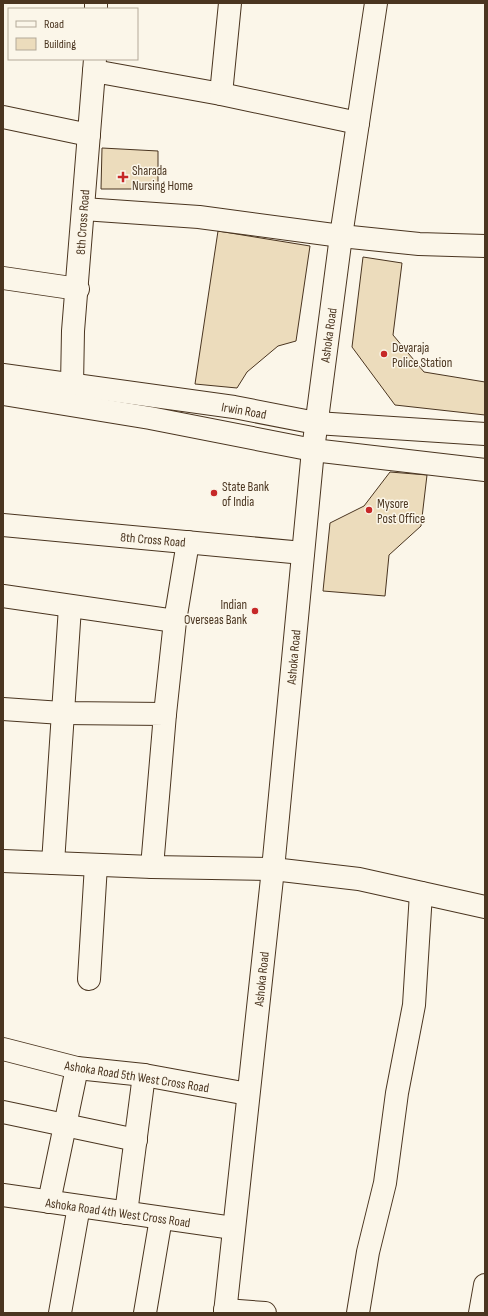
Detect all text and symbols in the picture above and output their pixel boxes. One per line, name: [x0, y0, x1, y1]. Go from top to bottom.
legend: [8, 8, 138, 60]
text: Road: [44, 17, 64, 32]
text: Building: [44, 37, 76, 52]
place label: Sharada Nursing Home: [132, 163, 193, 194]
marker: Sharada Nursing Home: [117, 171, 129, 183]
street label: 8th Cross Road: [73, 189, 93, 255]
street label: Ashoka Road: [317, 307, 341, 364]
place label: Devaraja Police Station: [392, 340, 452, 371]
marker: Devaraja Police Station: [379, 349, 389, 359]
street label: Irwin Road: [220, 399, 268, 423]
place label: State Bank of India: [222, 479, 269, 510]
marker: State Bank of India: [209, 488, 219, 498]
place label: Mysore Post Office: [377, 496, 425, 527]
marker: Mysore Post Office: [364, 505, 374, 515]
street label: 8th Cross Road: [120, 529, 186, 551]
place label: Indian Overseas Bank: [184, 597, 247, 628]
marker: Indian Overseas Bank: [250, 606, 260, 616]
street label: Ashoka Road: [284, 629, 304, 686]
street label: Ashoka Road: [251, 951, 273, 1008]
street label: Ashoka Road 5th West Cross Road: [62, 1058, 210, 1096]
street label: Ashoka Road 4th West Cross Road: [43, 1195, 191, 1231]

